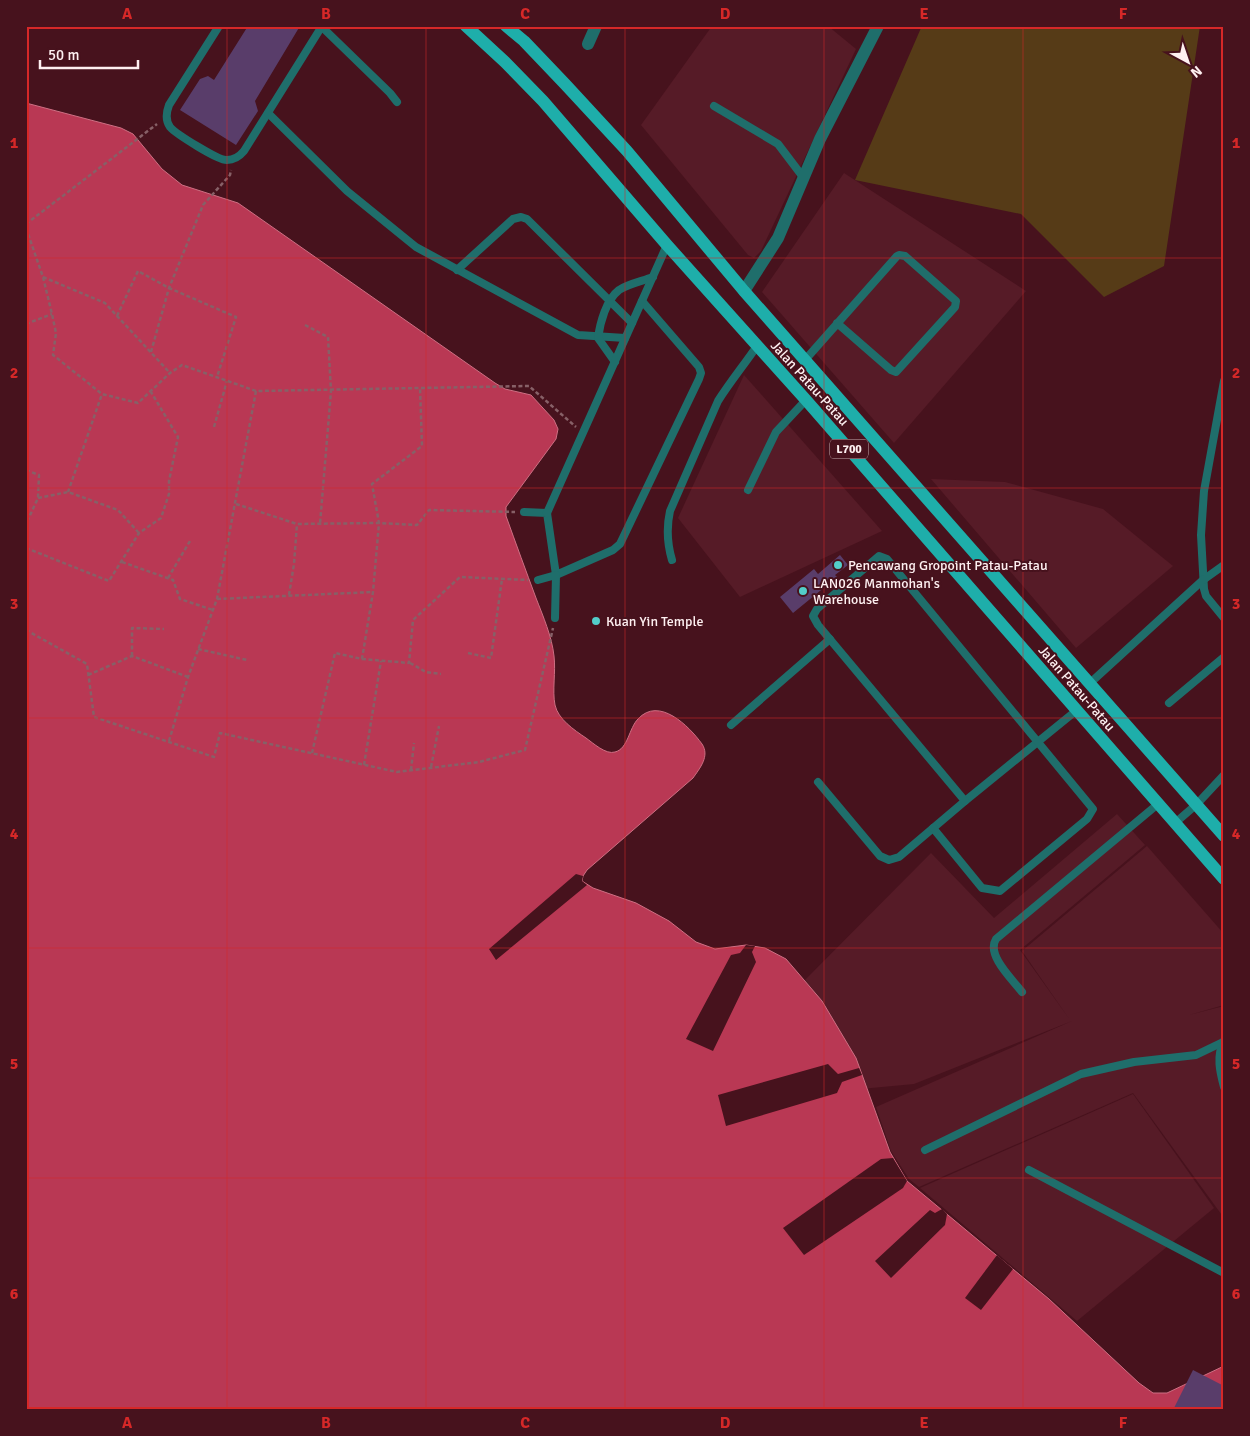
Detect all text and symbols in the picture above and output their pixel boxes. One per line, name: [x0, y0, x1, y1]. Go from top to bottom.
text: A: [122, 4, 133, 24]
text: B: [321, 4, 331, 24]
text: C: [520, 4, 530, 24]
text: D: [720, 4, 731, 24]
text: E: [919, 4, 929, 24]
text: F: [1119, 4, 1128, 24]
scale bar: [40, 38, 138, 70]
north arrow: [1162, 38, 1212, 88]
text: 50 m: [48, 46, 79, 64]
text: N: [1187, 62, 1205, 81]
text: 1: [10, 133, 19, 153]
text: 1: [1232, 133, 1241, 153]
street label: Jalan Patau-Patau: [767, 337, 852, 429]
text: 2: [10, 363, 18, 383]
text: 2: [1232, 363, 1240, 383]
road number: L700: [830, 439, 868, 458]
place label: Pencawang Gropoint Patau-Patau: [848, 557, 1048, 574]
marker: Pencawang Gropoint Patau-Patau: [832, 559, 844, 571]
place label: LAN026 Manmohan's Warehouse: [813, 575, 940, 608]
marker: LAN026 Manmohan's Warehouse: [797, 585, 809, 597]
text: 3: [10, 594, 18, 614]
text: 3: [1232, 594, 1240, 614]
place label: Kuan Yin Temple: [606, 613, 703, 630]
marker: Kuan Yin Temple: [590, 615, 602, 627]
street label: Jalan Patau-Patau: [1035, 642, 1119, 735]
text: 4: [10, 824, 19, 844]
text: 4: [1232, 824, 1241, 844]
text: 5: [10, 1054, 18, 1074]
text: 5: [1232, 1054, 1240, 1074]
text: 6: [10, 1284, 19, 1304]
text: 6: [1232, 1284, 1241, 1304]
text: A: [122, 1413, 133, 1433]
text: B: [321, 1413, 331, 1433]
text: C: [520, 1413, 530, 1433]
text: D: [720, 1413, 731, 1433]
text: E: [919, 1413, 929, 1433]
text: F: [1119, 1413, 1128, 1433]

